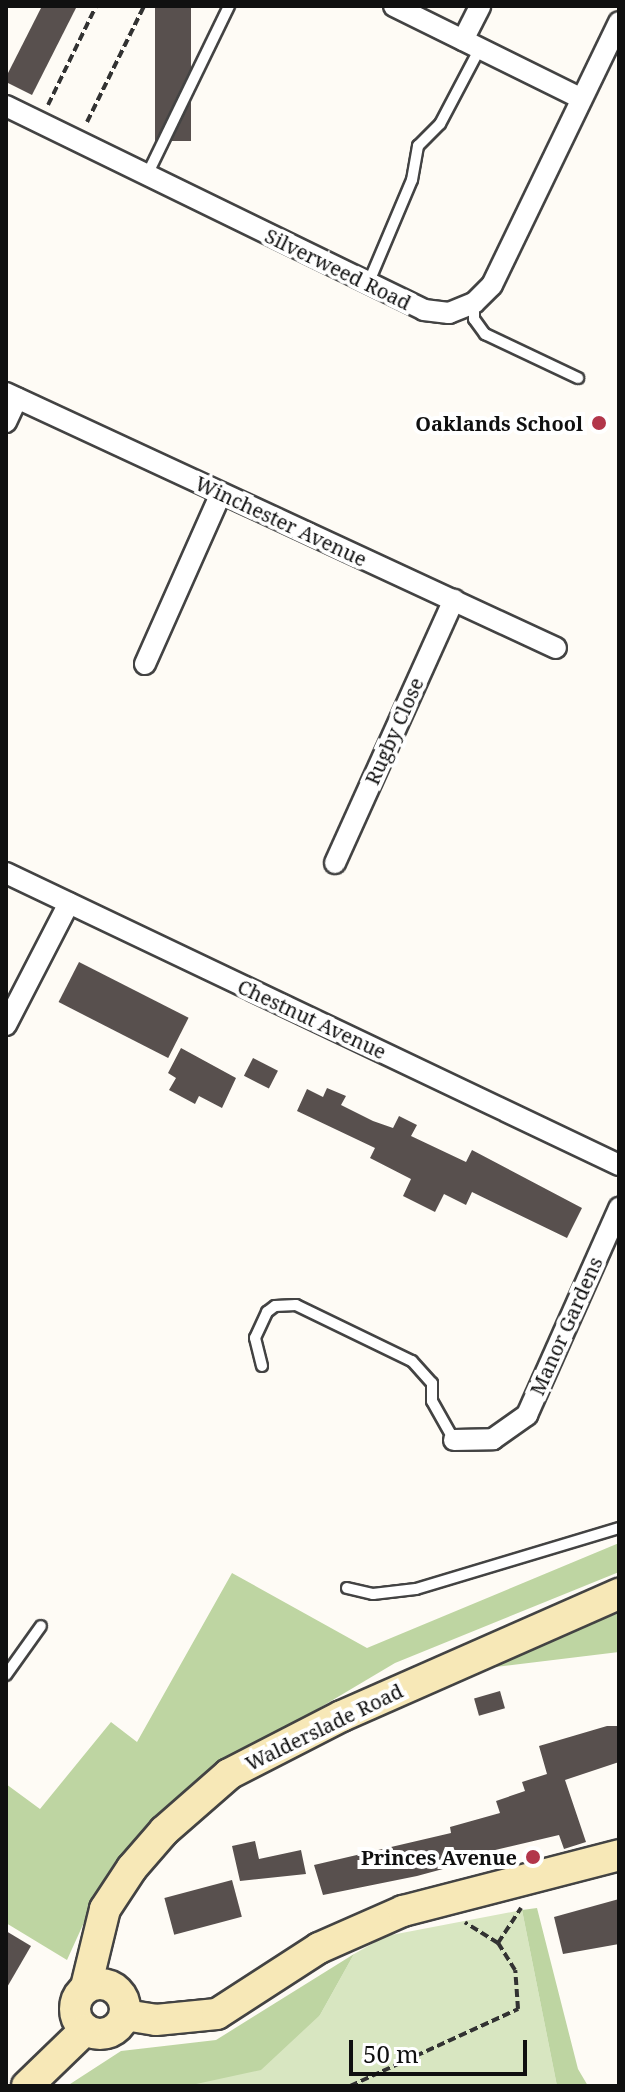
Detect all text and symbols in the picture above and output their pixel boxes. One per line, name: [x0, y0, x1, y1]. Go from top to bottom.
street label: Silverweed Road: [261, 223, 415, 315]
place label: Oaklands School: [415, 411, 583, 435]
marker: Oaklands School: [590, 414, 608, 432]
street label: Winchester Avenue: [191, 471, 371, 571]
street label: Rugby Close: [360, 674, 428, 788]
street label: Chestnut Avenue: [234, 974, 390, 1064]
street label: Manor Gardens: [525, 1253, 607, 1399]
street label: Walderslade Road: [241, 1678, 407, 1776]
place label: Princes Avenue: [361, 1845, 517, 1869]
marker: Princes Avenue: [524, 1848, 542, 1866]
scale bar: [353, 2024, 531, 2074]
text: 50 m: [363, 2037, 419, 2070]

